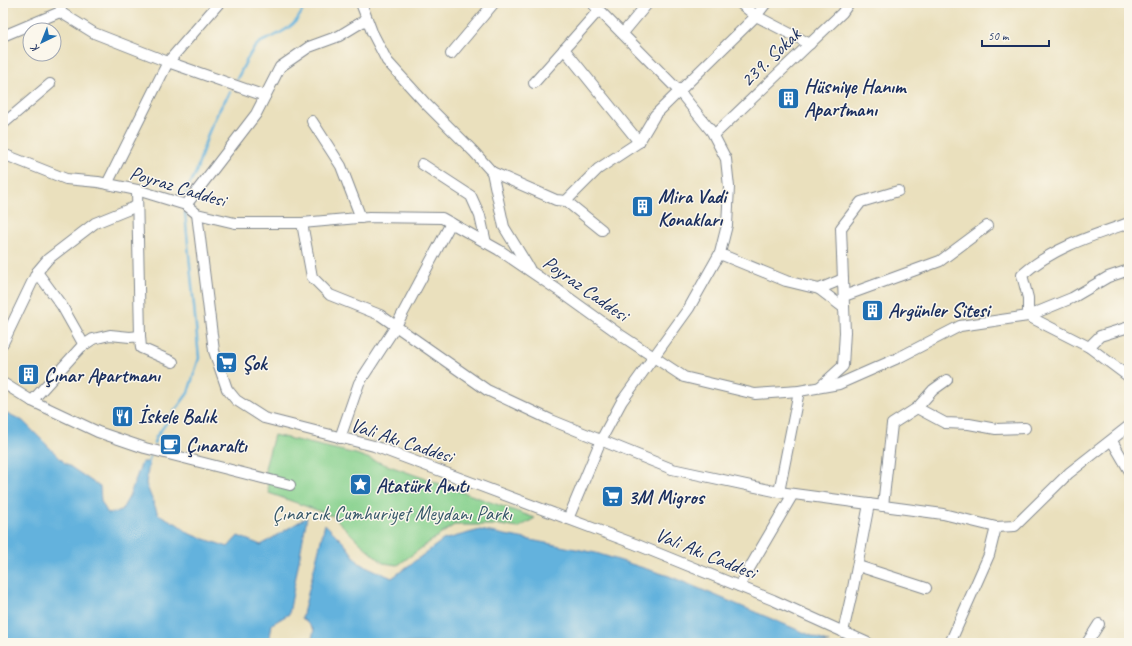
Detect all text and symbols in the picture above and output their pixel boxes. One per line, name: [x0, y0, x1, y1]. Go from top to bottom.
street label: 239. Sokak: [735, 21, 807, 92]
north arrow: [22, 22, 62, 62]
scale bar: [982, 22, 1049, 48]
text: 50 m: [988, 28, 1010, 44]
text: K: [27, 41, 42, 56]
place label: Hüsniye Hanım Apartmanı: [804, 74, 907, 122]
building icon: Hüsniye Hanım Apartmanı: [775, 85, 801, 111]
street label: Poyraz Caddesi: [127, 160, 231, 214]
place label: Mira Vadi Konakları: [658, 184, 729, 232]
building icon: Mira Vadi Konakları: [630, 194, 656, 220]
street label: Poyraz Caddesi: [538, 250, 635, 328]
building icon: Argünler Sitesi: [859, 297, 885, 323]
place label: Argünler Sitesi: [888, 298, 992, 323]
supermarket icon: Şok: [214, 350, 240, 376]
place label: Şok: [242, 351, 269, 376]
building icon: Çınar Apartmanı: [16, 362, 42, 388]
place label: Çınar Apartmanı: [44, 363, 161, 388]
restaurant icon: İskele Balık: [109, 403, 135, 429]
place label: İskele Balık: [138, 404, 218, 429]
street label: Vali Akı Caddesi: [347, 412, 458, 469]
cafe icon: Çınaraltı: [158, 432, 184, 458]
place label: Çınaraltı: [186, 433, 248, 458]
place icon: Atatürk Anıtı: [347, 472, 373, 498]
place label: Atatürk Anıtı: [376, 473, 470, 498]
supermarket icon: 3M Migros: [600, 484, 626, 510]
place label: 3M Migros: [628, 485, 706, 510]
park label: Çınarcık Cumhuriyet Meydanı Parkı: [272, 501, 513, 526]
street label: Vali Akı Caddesi: [652, 522, 762, 586]

